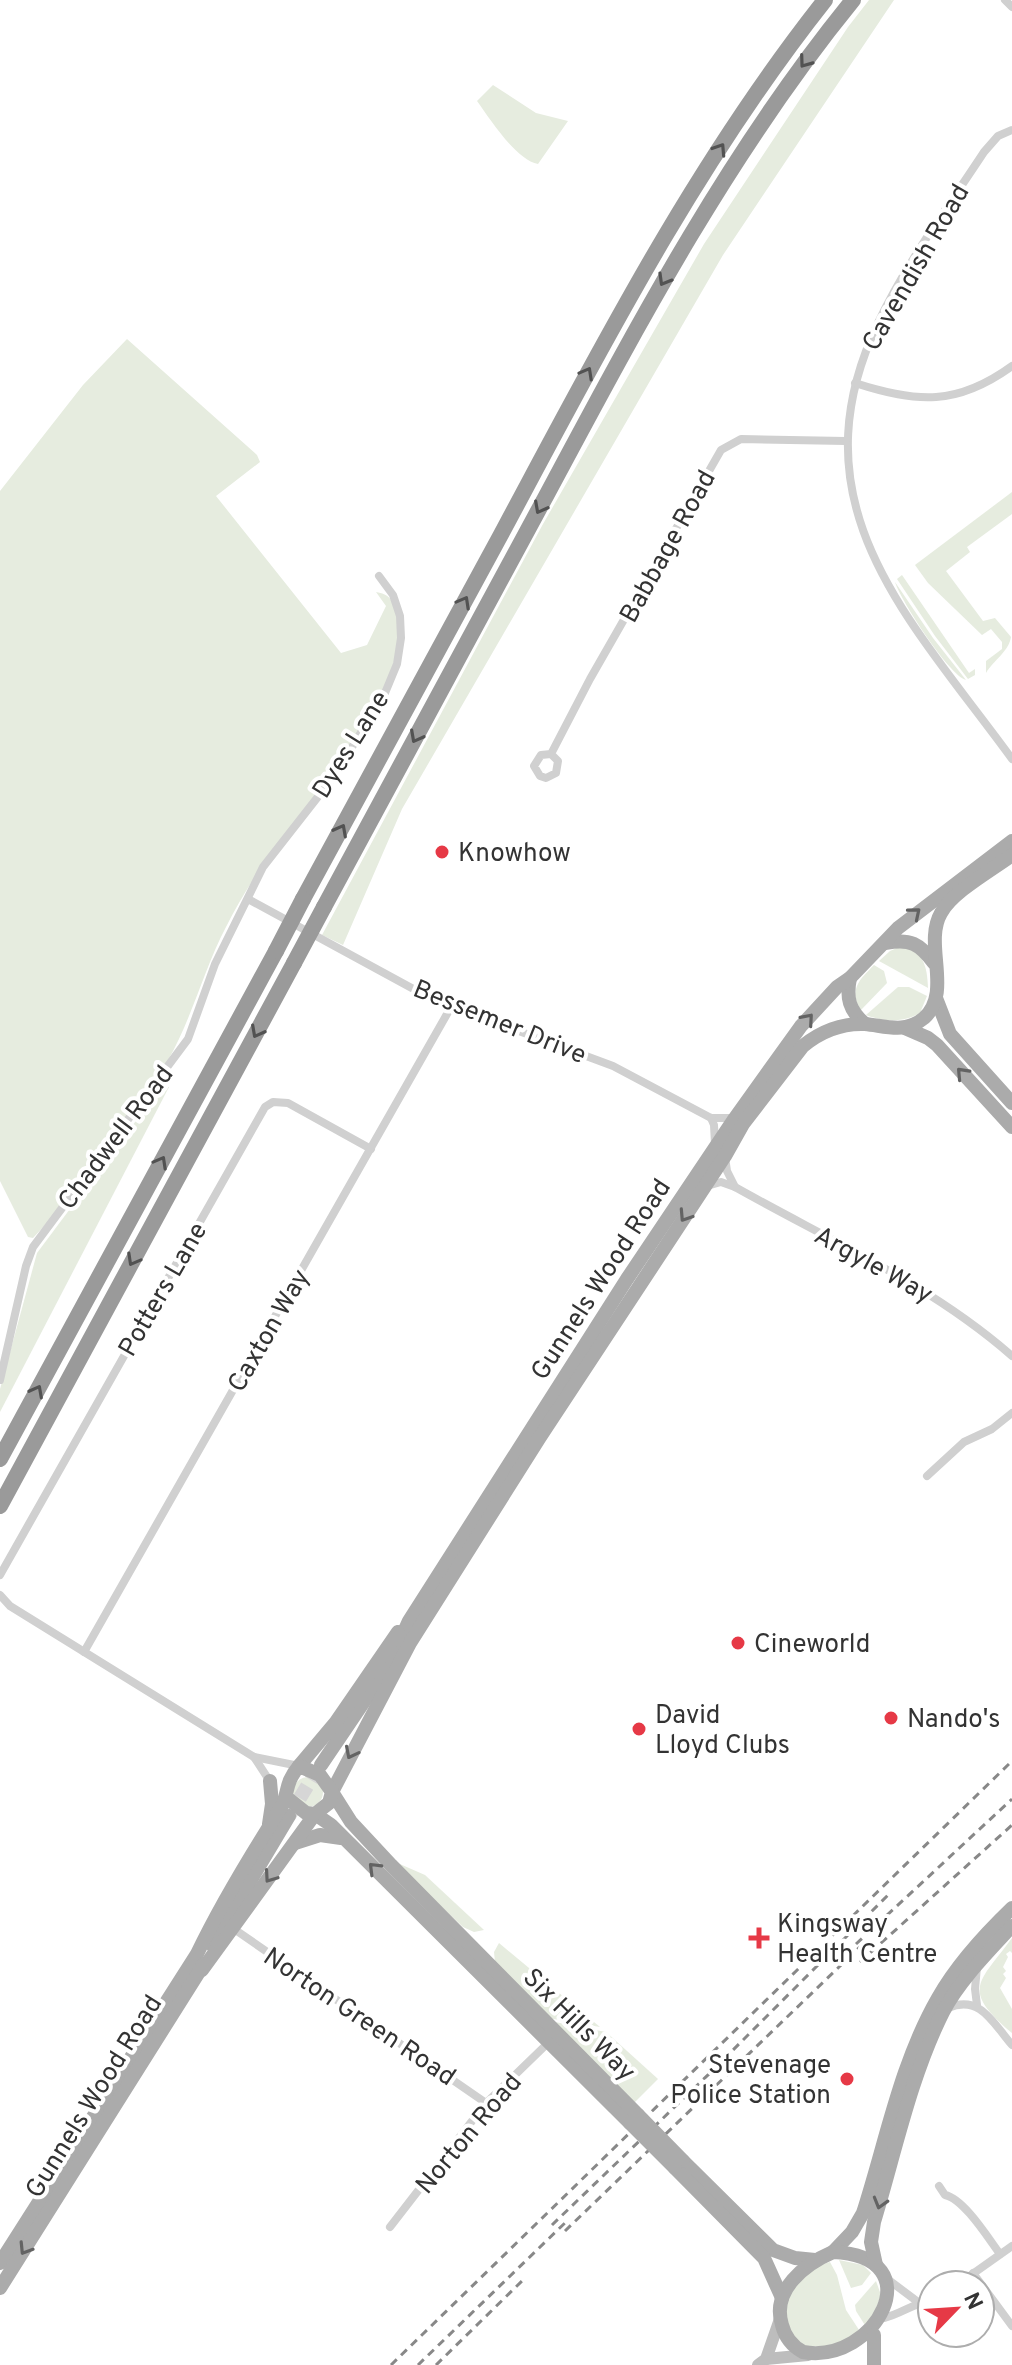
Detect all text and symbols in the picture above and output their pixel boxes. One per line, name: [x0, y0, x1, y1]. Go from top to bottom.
one-way arrow: [801, 53, 815, 68]
one-way arrow: [710, 143, 725, 158]
street label: Cavendish Road: [856, 179, 978, 358]
one-way arrow: [658, 271, 674, 286]
one-way arrow: [578, 367, 593, 381]
street label: Babbage Road: [614, 465, 725, 629]
one-way arrow: [534, 500, 549, 515]
one-way arrow: [454, 596, 470, 610]
street label: Dyes Lane: [306, 685, 398, 805]
one-way arrow: [410, 728, 426, 743]
one-way arrow: [331, 824, 346, 839]
place label: Knowhow: [458, 838, 571, 871]
marker: Knowhow: [433, 843, 451, 861]
one-way arrow: [906, 908, 920, 923]
street label: Bessemer Drive: [408, 974, 590, 1073]
one-way arrow: [798, 1014, 813, 1029]
one-way arrow: [252, 1023, 267, 1038]
street label: Chadwell Road: [52, 1060, 182, 1217]
one-way arrow: [958, 1067, 972, 1082]
one-way arrow: [151, 1157, 167, 1171]
street label: Gunnels Wood Road: [525, 1174, 679, 1387]
one-way arrow: [680, 1208, 695, 1222]
street label: Potters Lane: [112, 1217, 216, 1363]
street label: Argyle Way: [808, 1220, 938, 1312]
one-way arrow: [128, 1252, 143, 1266]
street label: Caxton Way: [222, 1264, 319, 1399]
one-way arrow: [27, 1385, 43, 1399]
place label: Cineworld: [754, 1629, 870, 1662]
marker: Cineworld: [729, 1634, 747, 1652]
place label: David Lloyd Clubs: [655, 1700, 790, 1763]
place label: Nando's: [907, 1704, 1001, 1737]
marker: Nando's: [882, 1709, 900, 1727]
marker: David Lloyd Clubs: [630, 1720, 648, 1738]
one-way arrow: [345, 1744, 361, 1759]
one-way arrow: [369, 1863, 384, 1877]
one-way arrow: [265, 1869, 280, 1883]
place label: Kingsway Health Centre: [777, 1909, 937, 1972]
marker: Kingsway Health Centre: [748, 1927, 770, 1949]
street label: Norton Green Road: [256, 1941, 461, 2095]
street label: Six Hills Way: [515, 1962, 642, 2089]
street label: Gunnels Wood Road: [19, 1990, 171, 2205]
place label: Stevenage Police Station: [670, 2050, 831, 2113]
street label: Norton Road: [410, 2067, 530, 2202]
marker: Stevenage Police Station: [838, 2070, 856, 2088]
one-way arrow: [873, 2195, 889, 2209]
one-way arrow: [20, 2240, 35, 2254]
north arrow: [916, 2269, 996, 2349]
text: N: [956, 2289, 987, 2314]

